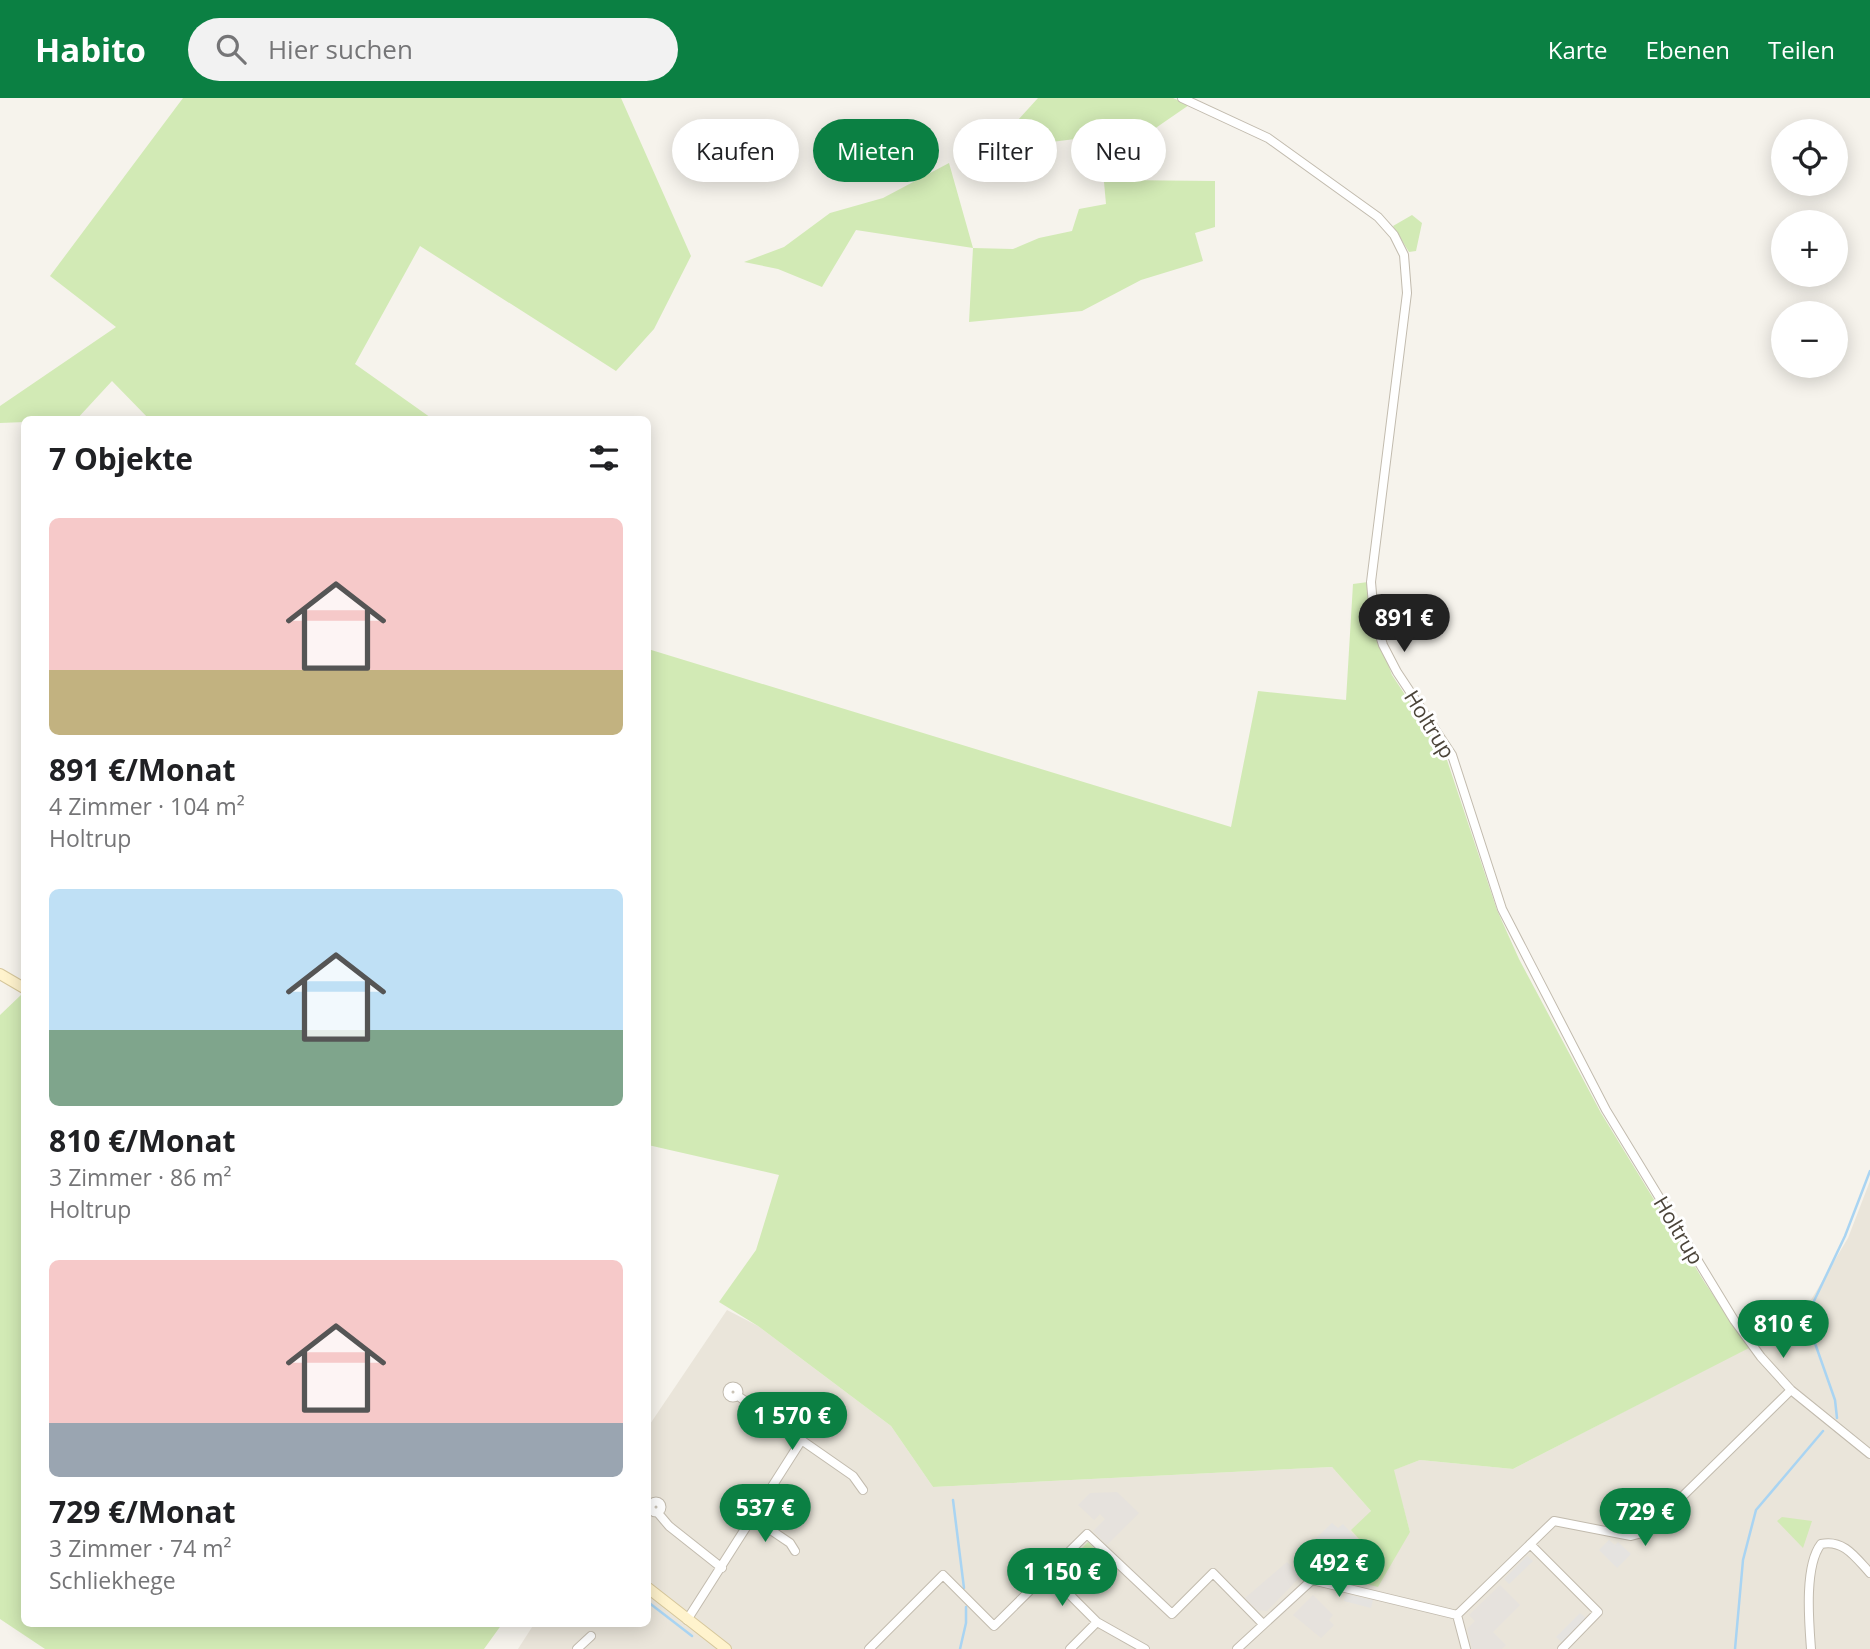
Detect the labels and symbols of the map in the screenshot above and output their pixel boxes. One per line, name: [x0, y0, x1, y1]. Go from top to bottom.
pin: 891 €: [1355, 594, 1453, 654]
street label: Holtrup: [1398, 685, 1462, 763]
street label: Holtrup: [1648, 1191, 1710, 1269]
pin: 810 €: [1734, 1300, 1832, 1360]
pin: 1 570 €: [727, 1392, 857, 1452]
pin: 537 €: [716, 1484, 814, 1544]
pin: 729 €: [1596, 1488, 1694, 1548]
pin: 492 €: [1290, 1540, 1388, 1599]
pin: 1 150 €: [997, 1548, 1127, 1608]

